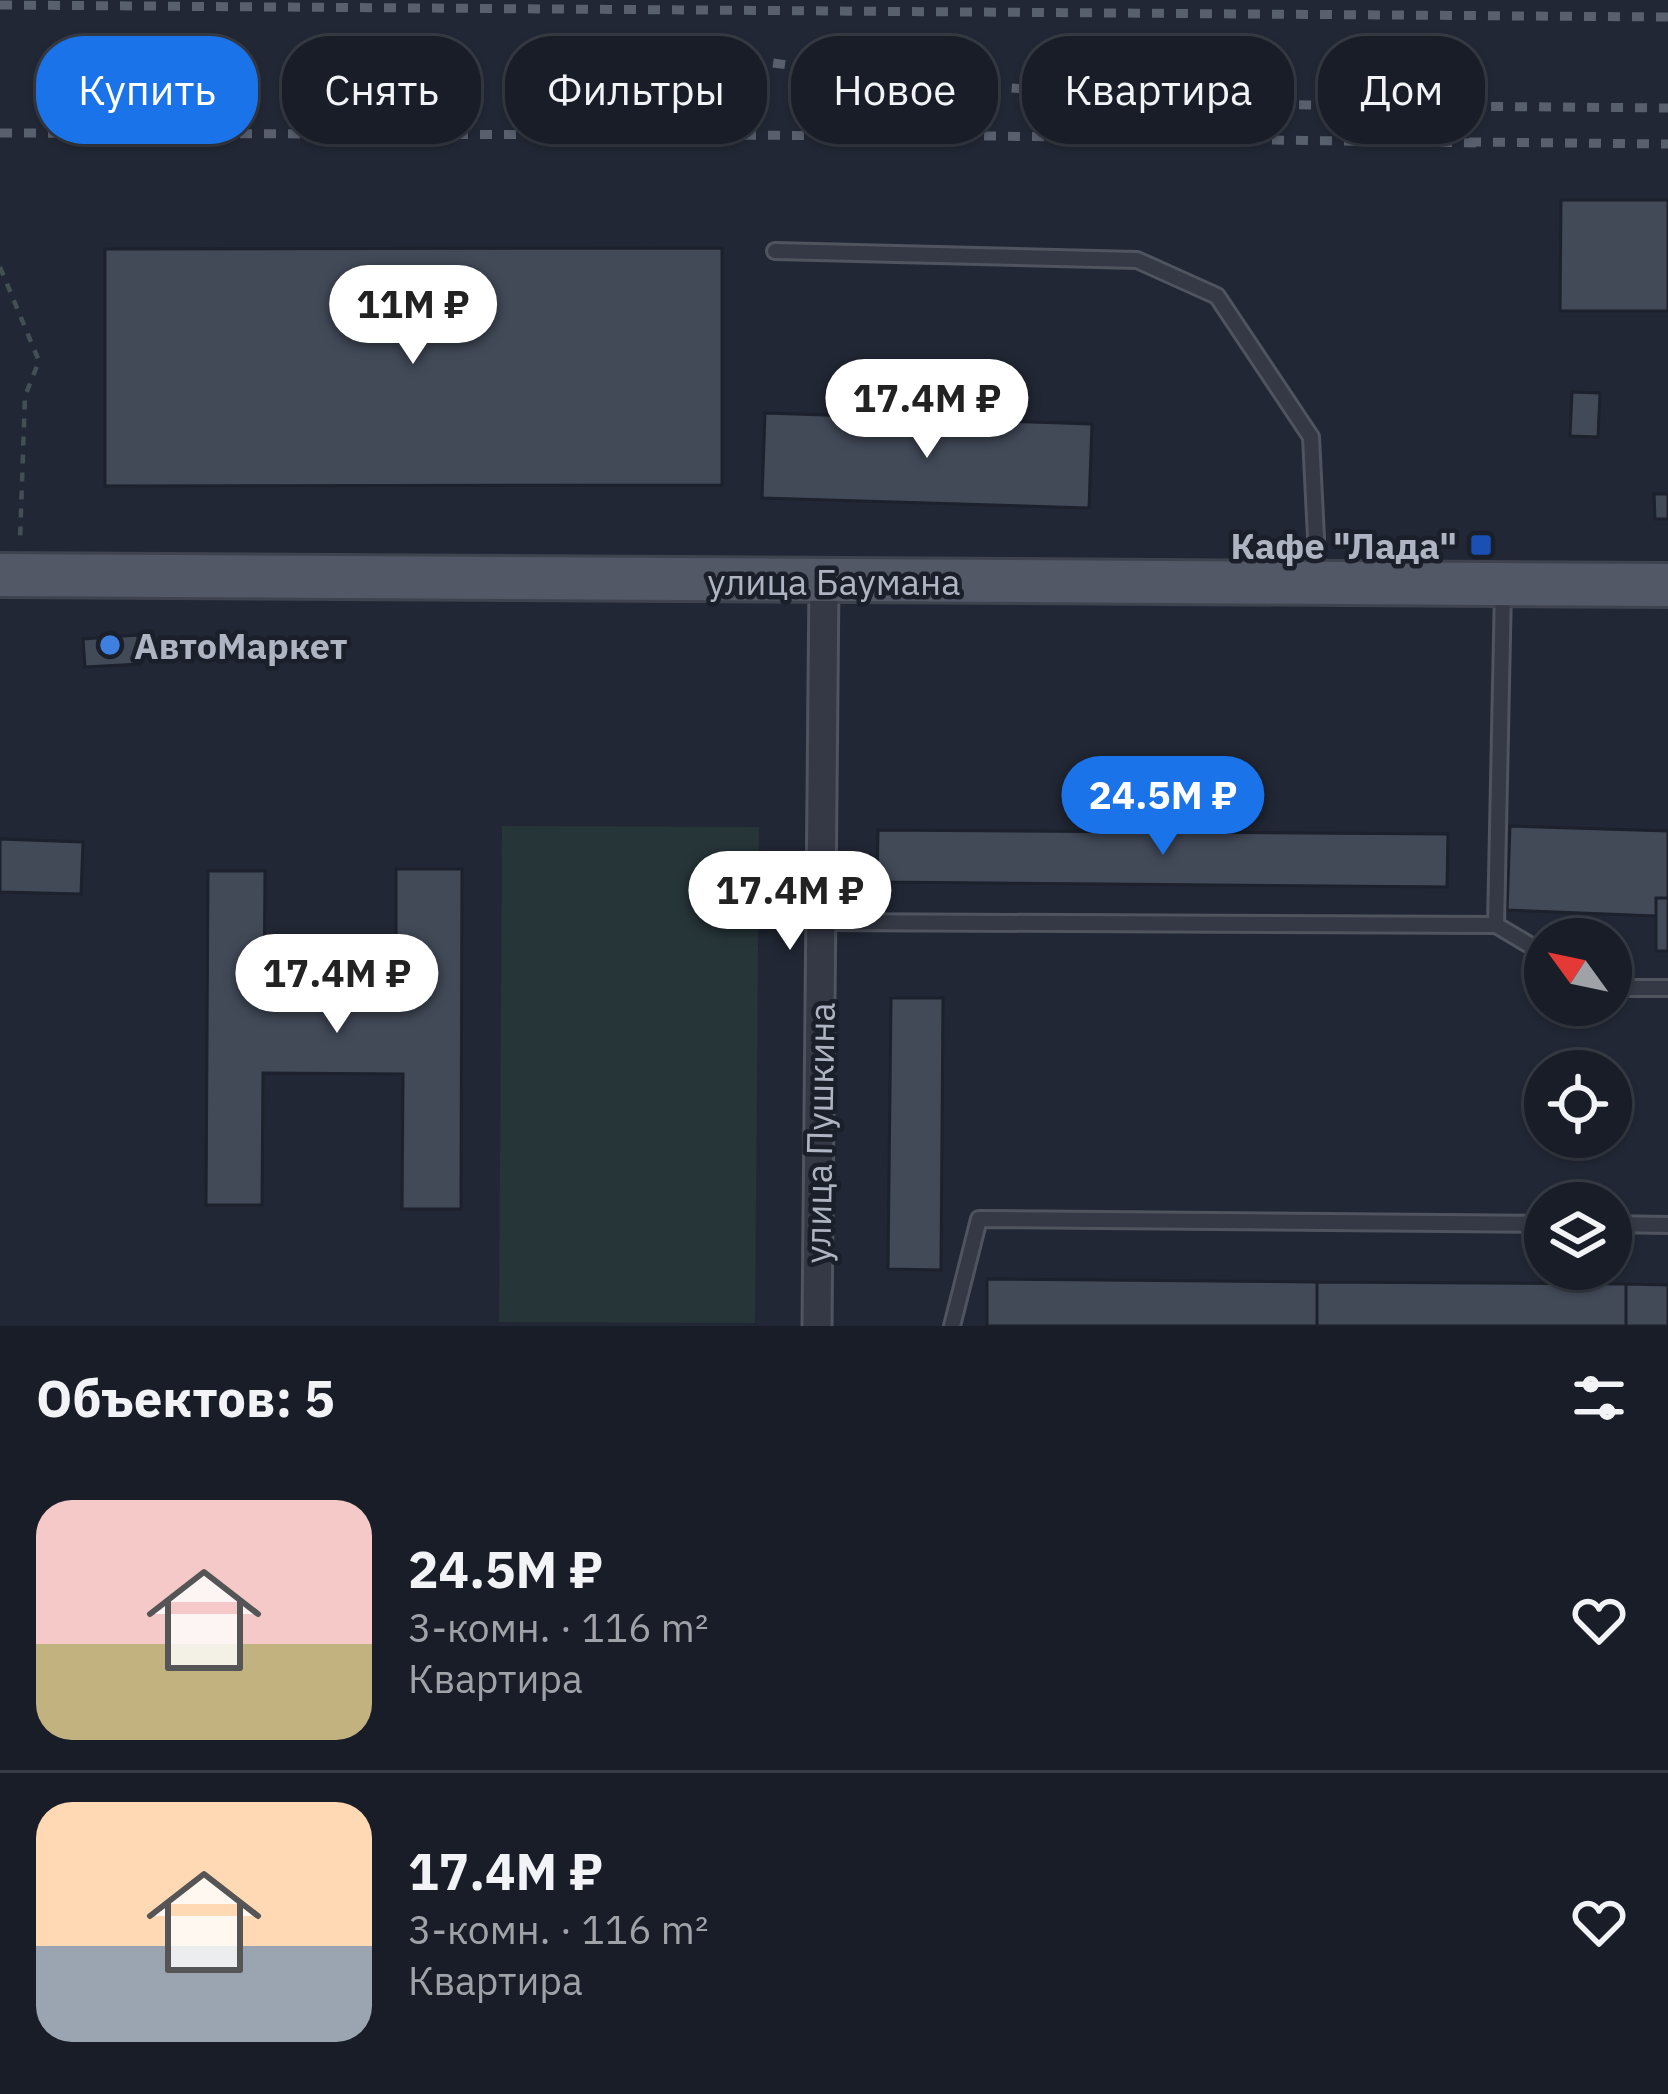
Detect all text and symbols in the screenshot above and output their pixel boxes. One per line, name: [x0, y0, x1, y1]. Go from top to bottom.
chip: Купить: [36, 36, 258, 144]
chip: Снять: [282, 36, 481, 144]
chip: Фильтры: [505, 36, 767, 144]
chip: Новое: [791, 36, 998, 144]
chip: Квартира: [1022, 36, 1294, 144]
chip: Дом: [1318, 36, 1485, 144]
pin: 11M ₽: [329, 265, 497, 367]
text: 11M ₽: [356, 278, 470, 329]
pin: 17.4M ₽: [816, 359, 1038, 461]
text: 17.4M ₽: [852, 372, 1002, 423]
place label: Кафе "Лада": [1230, 522, 1457, 569]
marker: Кафе "Лада": [1468, 532, 1494, 558]
street label: улица Баумана: [708, 558, 960, 605]
place label: АвтоМаркет: [134, 622, 348, 669]
marker: АвтоМаркет: [97, 632, 123, 658]
pin: 24.5M ₽: [1052, 756, 1274, 858]
text: 24.5M ₽: [1088, 769, 1238, 820]
pin: 17.4M ₽: [679, 851, 901, 953]
text: 17.4M ₽: [715, 864, 865, 915]
north arrow: [1524, 918, 1632, 1026]
map controls: [1524, 918, 1632, 1290]
pin: 17.4M ₽: [226, 934, 448, 1036]
text: 17.4M ₽: [262, 947, 412, 998]
street label: улица Пушкина: [793, 1002, 845, 1264]
button: locate: [1524, 1050, 1632, 1158]
button: layers: [1524, 1182, 1632, 1290]
text: Объектов: 5: [36, 1365, 335, 1431]
icon: filters: [1566, 1365, 1632, 1431]
text: 24.5M ₽: [408, 1536, 603, 1602]
icon: home: [132, 1548, 276, 1692]
icon: heart: [1566, 1587, 1632, 1653]
text: 3-комн. · 116 m²: [408, 1602, 708, 1653]
text: Квартира: [408, 1653, 583, 1704]
text: 17.4M ₽: [408, 1838, 603, 1904]
icon: home: [132, 1850, 276, 1994]
icon: heart: [1566, 1889, 1632, 1955]
text: 3-комн. · 116 m²: [408, 1904, 708, 1955]
text: Квартира: [408, 1955, 583, 2006]

